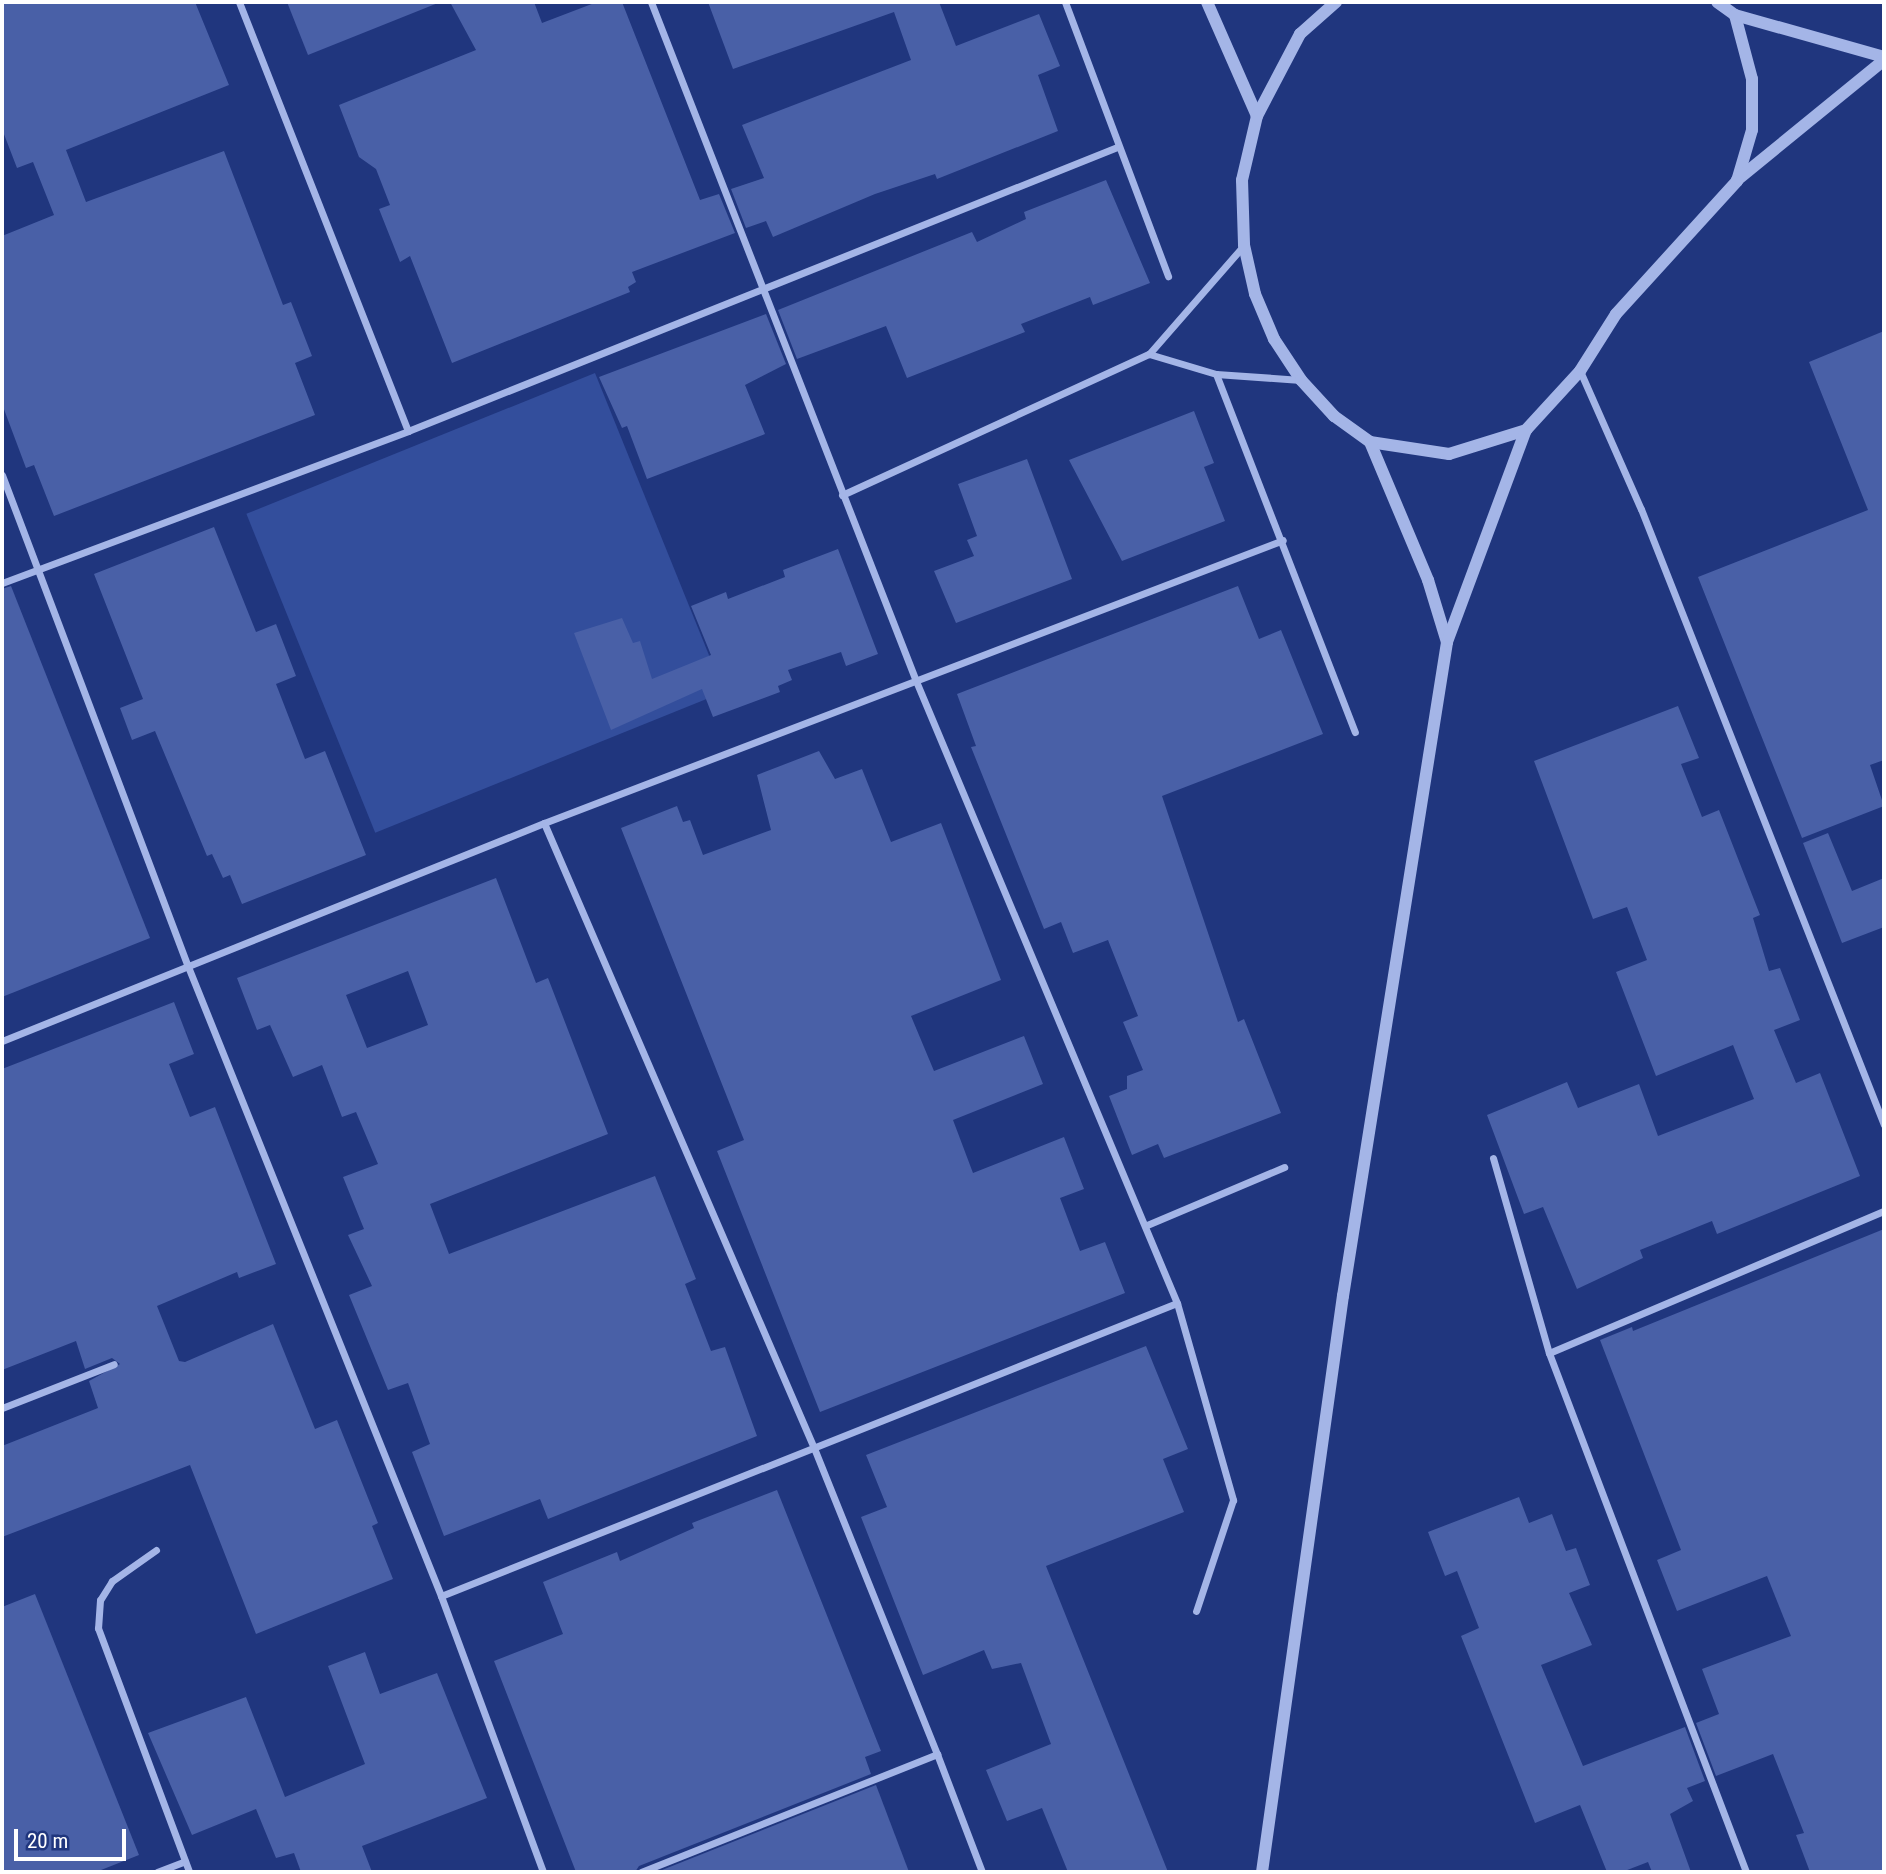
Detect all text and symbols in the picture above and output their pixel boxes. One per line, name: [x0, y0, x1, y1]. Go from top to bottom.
scale bar: [18, 1814, 130, 1858]
text: 20 m: [27, 1829, 68, 1853]

